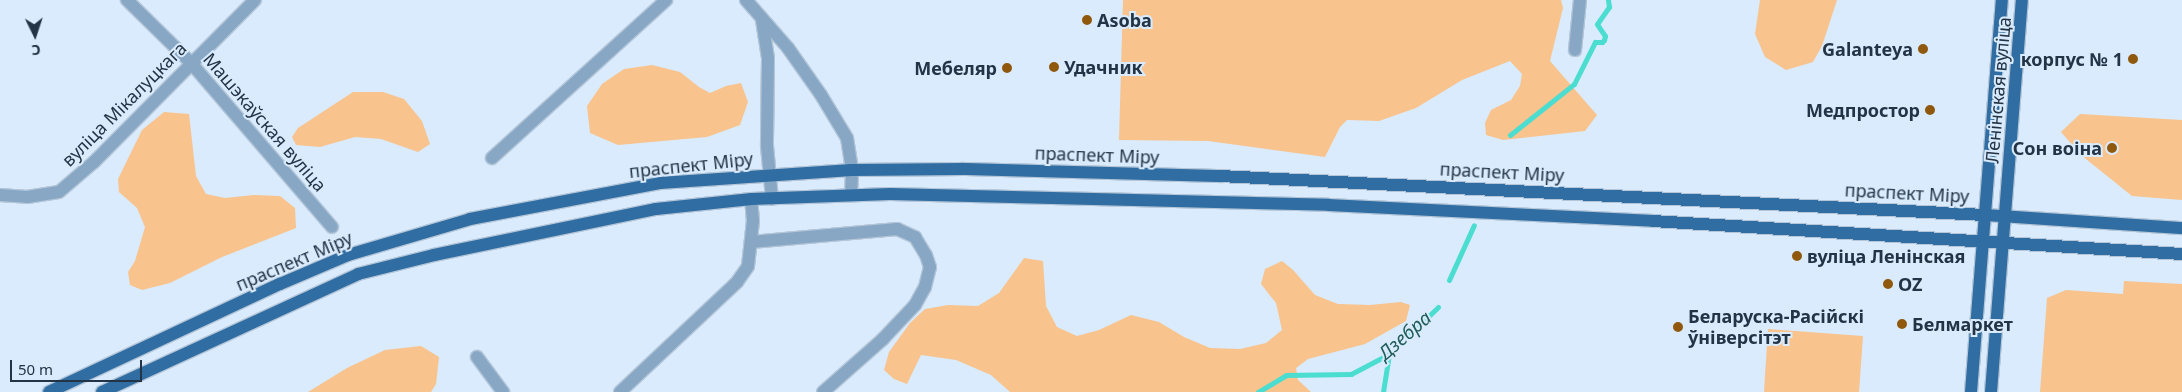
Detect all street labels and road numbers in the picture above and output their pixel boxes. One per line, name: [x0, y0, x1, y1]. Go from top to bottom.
street label: Ленінская вуліца: [1981, 16, 2015, 164]
street label: вуліца Мікалуцкага: [57, 37, 191, 171]
street label: Машэкаўская вуліца: [199, 48, 331, 196]
street label: праспект Міру: [1034, 142, 1160, 168]
street label: праспект Міру: [628, 148, 754, 182]
street label: праспект Міру: [1439, 158, 1565, 186]
street label: праспект Міру: [1844, 179, 1970, 207]
street label: праспект Міру: [232, 227, 356, 295]

